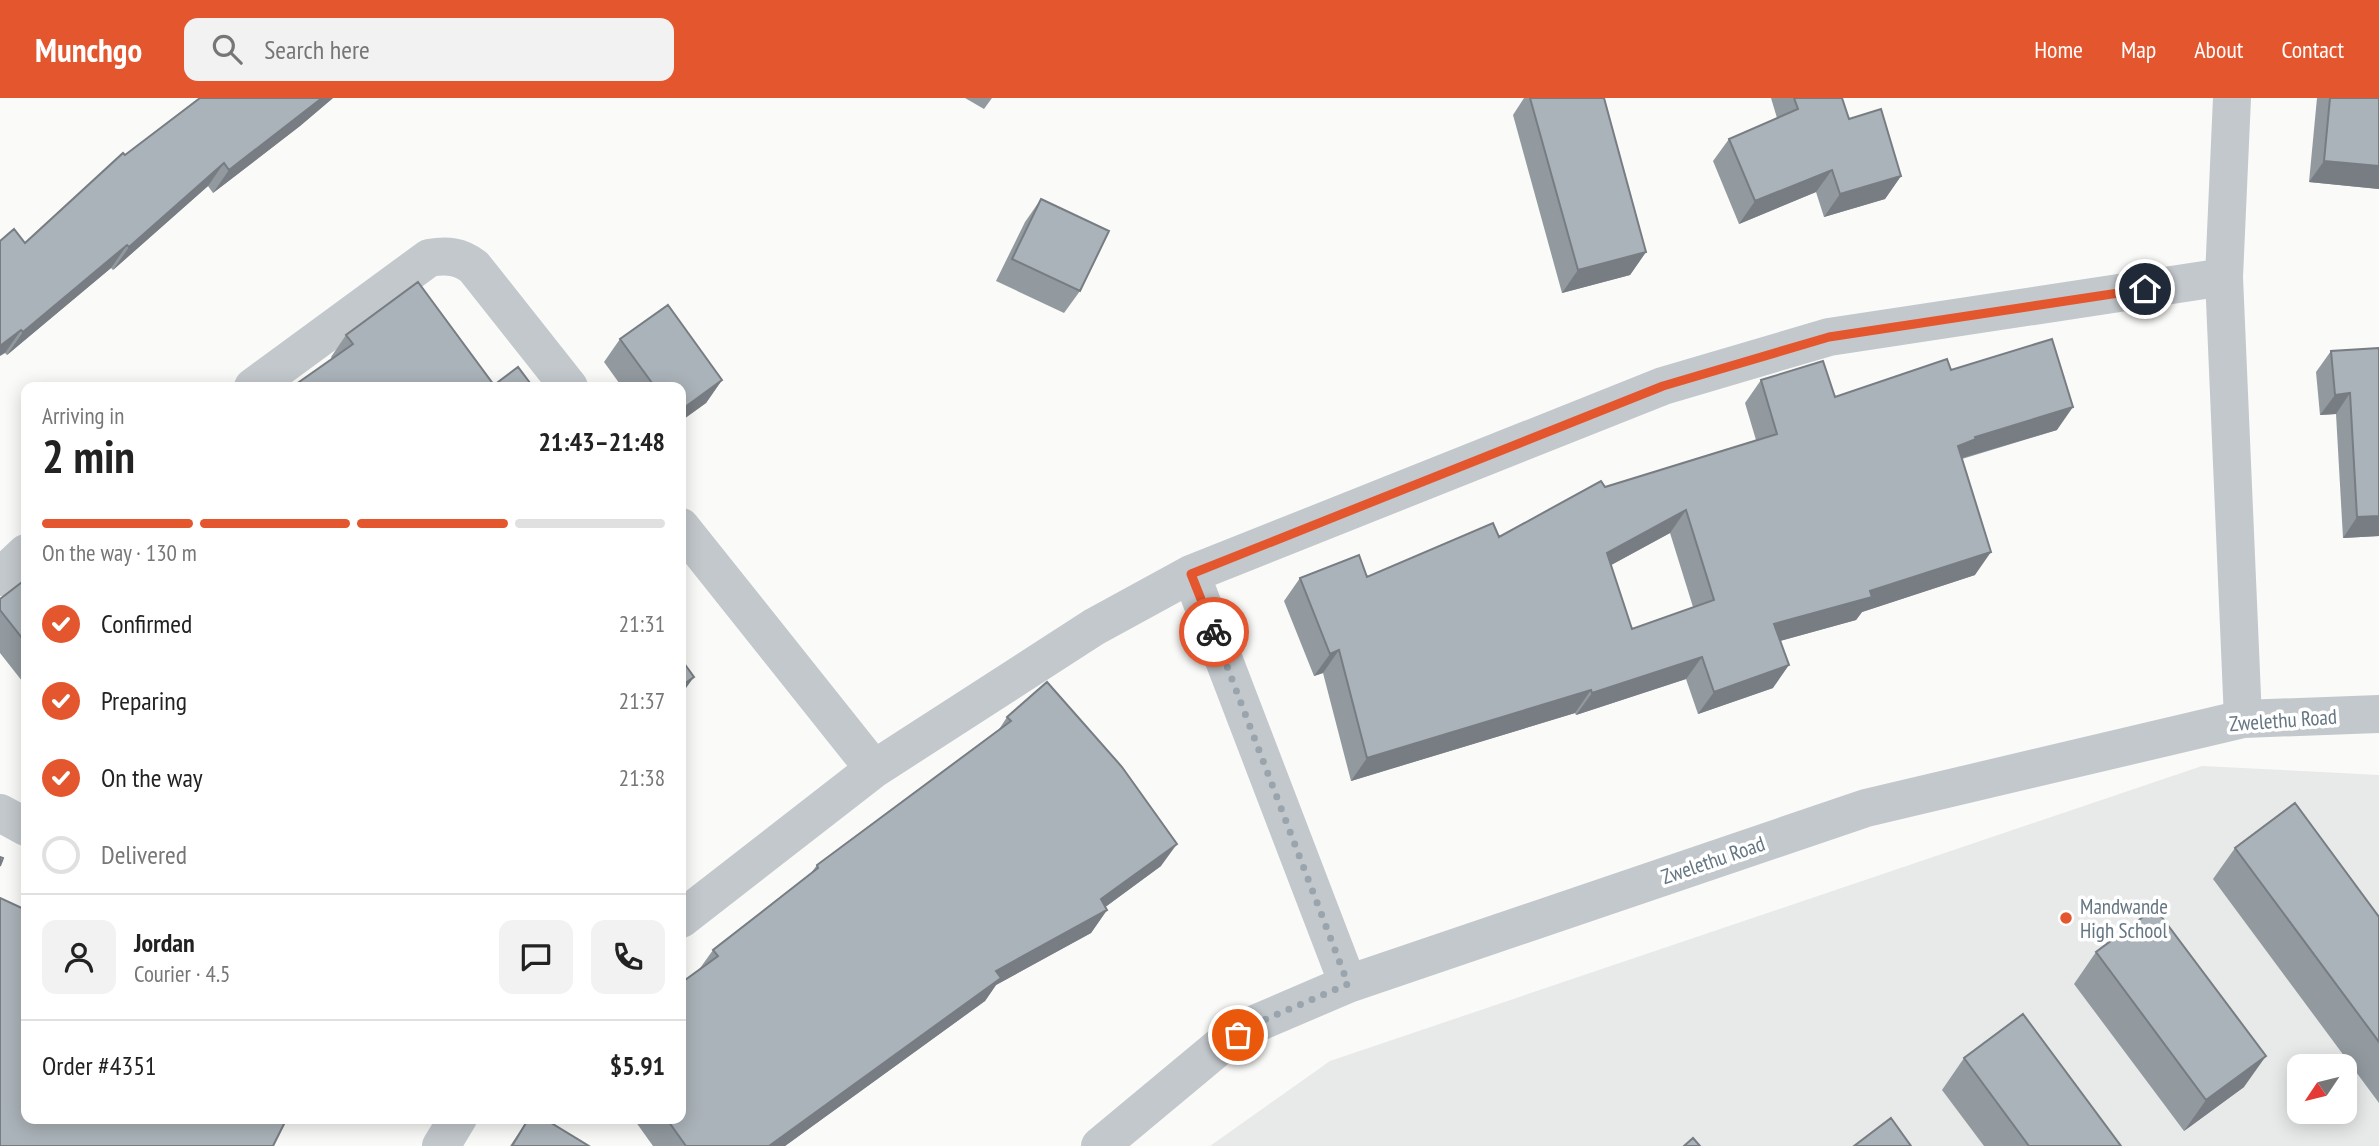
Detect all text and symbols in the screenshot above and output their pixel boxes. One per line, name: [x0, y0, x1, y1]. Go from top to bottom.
search box: [184, 18, 674, 81]
text: Munchgo: [35, 28, 142, 71]
icon: search: [208, 30, 246, 68]
text: Search here: [264, 33, 370, 66]
text: Home: [2034, 34, 2083, 65]
text: Map: [2121, 34, 2156, 65]
text: About: [2194, 34, 2243, 65]
text: Contact: [2281, 34, 2344, 65]
pin: [2115, 259, 2175, 319]
icon: home: [2126, 270, 2164, 308]
text: Arriving in: [42, 401, 124, 430]
text: 21:43–21:48: [538, 425, 665, 458]
text: 2 min: [42, 426, 135, 486]
text: On the way · 130 m: [42, 538, 197, 567]
courier: [1179, 597, 1249, 667]
icon: check: [42, 605, 80, 643]
text: Confirmed: [101, 607, 192, 640]
text: 21:31: [619, 609, 665, 638]
icon: bike: [1195, 613, 1233, 651]
icon: check: [42, 682, 80, 720]
text: Preparing: [101, 684, 187, 717]
text: 21:37: [619, 686, 665, 715]
street label: Zwelethu Road: [2228, 703, 2338, 737]
icon: check: [42, 759, 80, 797]
text: On the way: [101, 761, 203, 794]
text: 21:38: [619, 763, 665, 792]
street label: Zwelethu Road: [1658, 830, 1768, 890]
text: Delivered: [101, 838, 187, 871]
place label: Mandwande High School: [2080, 893, 2168, 944]
marker: Mandwande High School: [2058, 910, 2074, 926]
button: person: [42, 920, 116, 994]
button: chat: [499, 920, 573, 994]
button: phone: [591, 920, 665, 994]
text: Jordan: [134, 926, 195, 959]
text: Courier · 4.5: [134, 959, 230, 988]
pin: [1208, 1005, 1268, 1065]
icon: bag: [1219, 1016, 1257, 1054]
text: Order #4351: [42, 1049, 157, 1082]
text: $5.91: [610, 1049, 665, 1082]
north arrow: [2287, 1054, 2357, 1124]
map controls: [2287, 1054, 2357, 1124]

